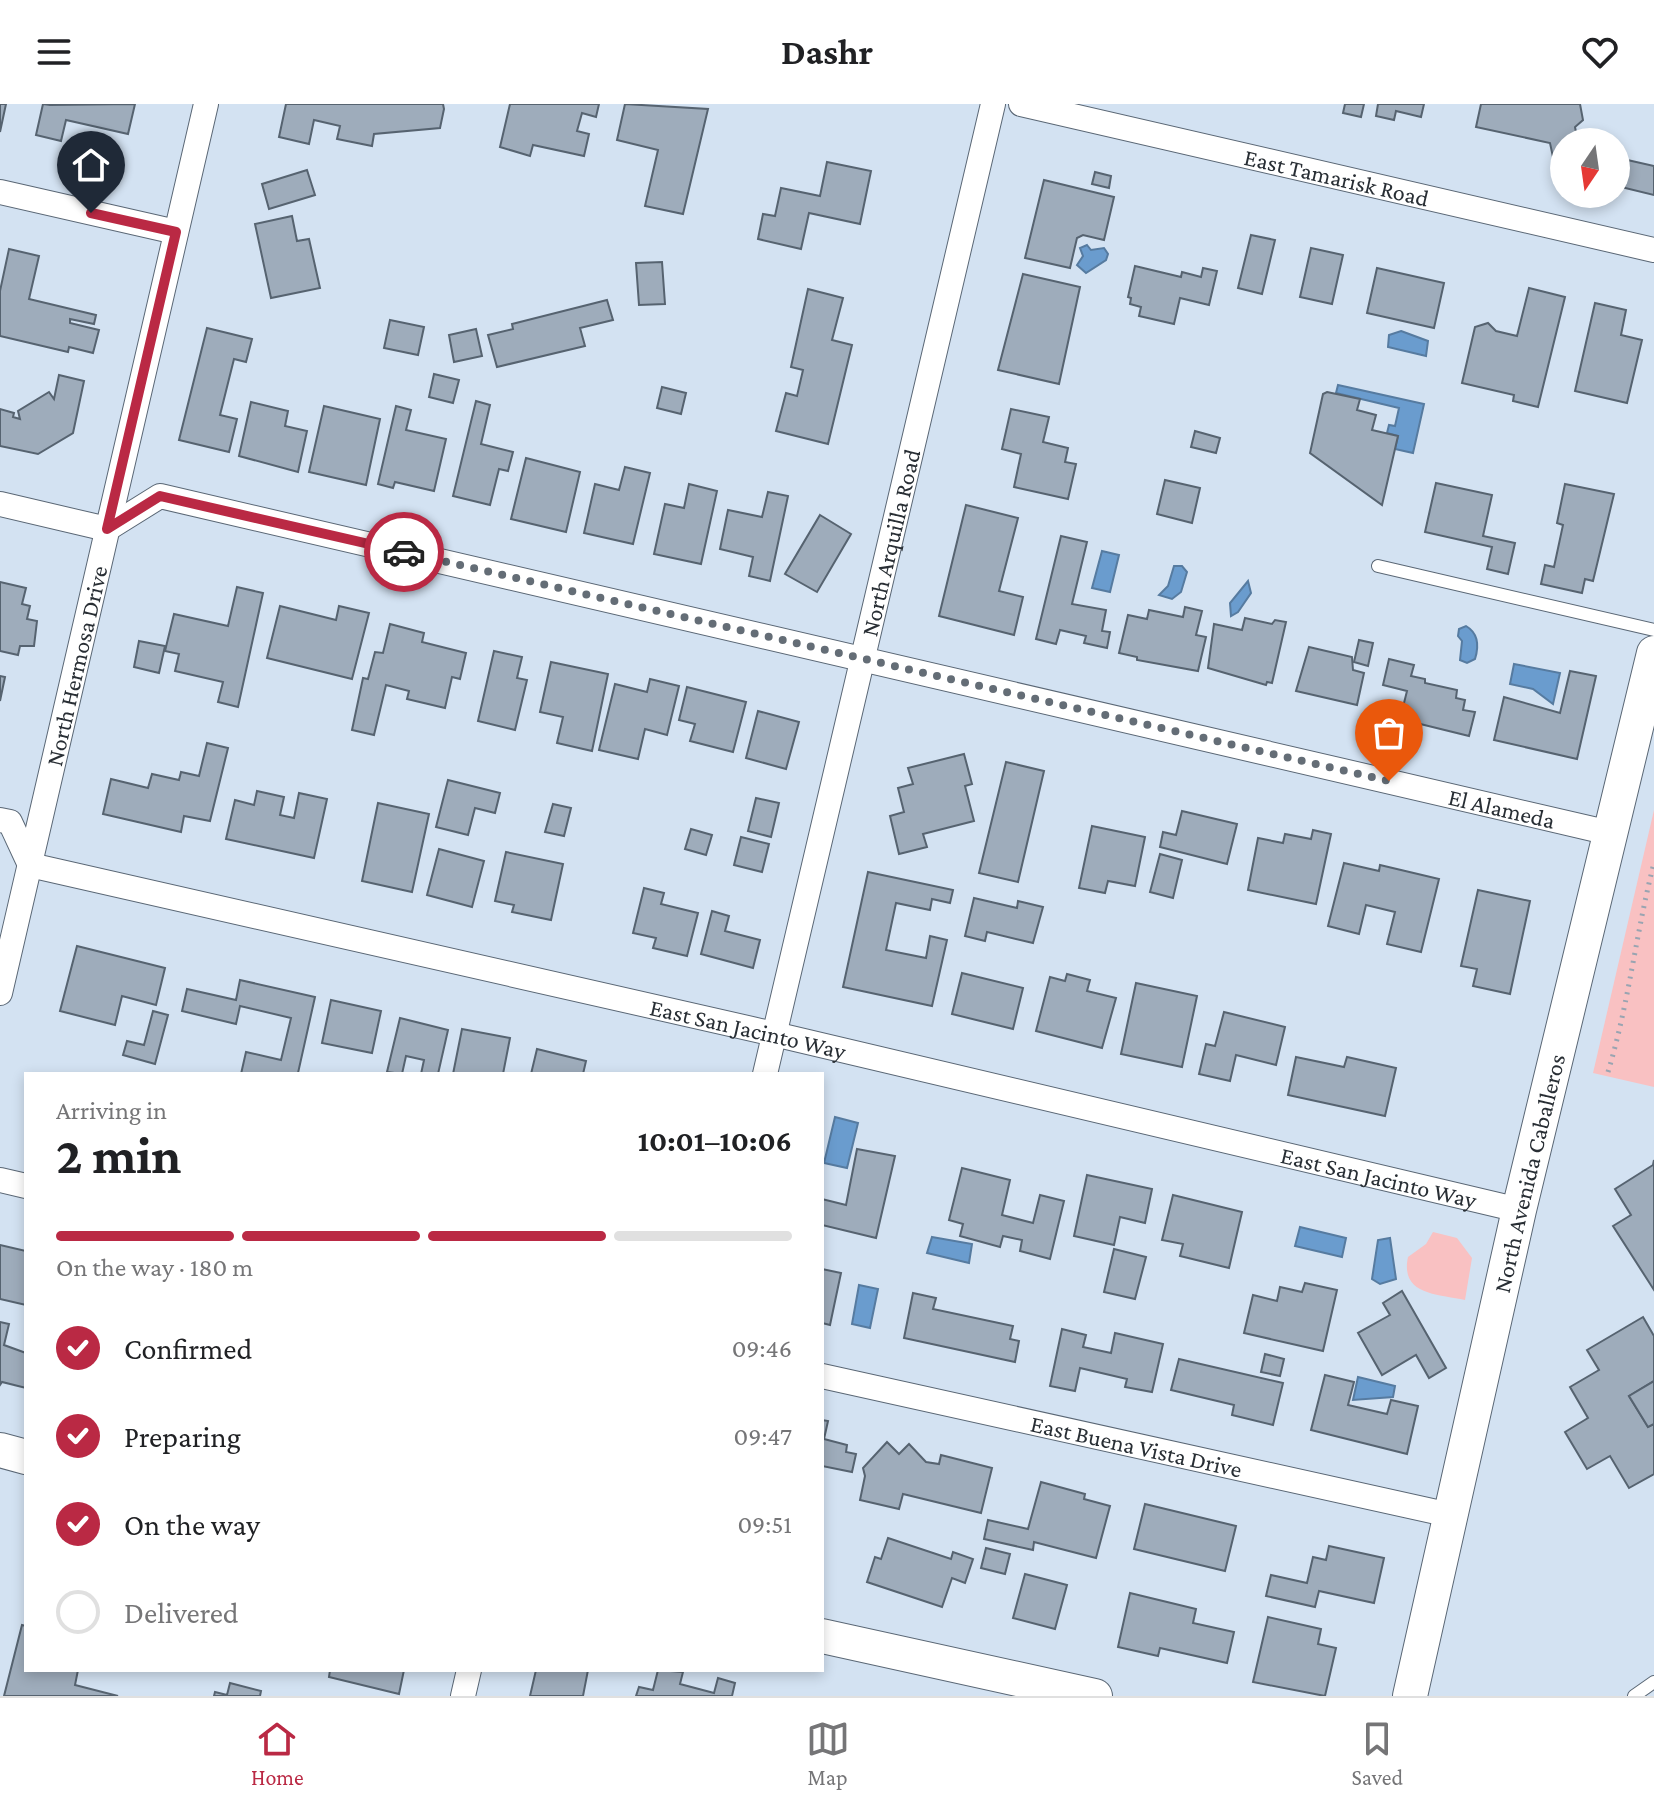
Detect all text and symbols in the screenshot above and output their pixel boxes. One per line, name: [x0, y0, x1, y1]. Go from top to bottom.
icon: menu: [32, 30, 76, 74]
icon: heart: [1578, 30, 1622, 74]
text: Dashr: [781, 32, 873, 72]
north arrow: [1550, 128, 1630, 208]
map controls: [1550, 128, 1630, 208]
pin: [57, 131, 125, 213]
street label: East Tamarisk Road: [1242, 142, 1432, 211]
icon: home: [69, 143, 113, 187]
street label: North Arquilla Road: [855, 446, 925, 639]
courier: [364, 512, 444, 592]
icon: car: [382, 530, 426, 574]
street label: North Hermosa Drive: [40, 563, 112, 768]
pin: [1355, 699, 1423, 781]
icon: bag: [1367, 711, 1411, 755]
street label: El Alameda: [1446, 782, 1558, 833]
street label: East San Jacinto Way: [647, 993, 850, 1064]
street label: North Avenida Caballeros: [1487, 1051, 1570, 1295]
text: Arriving in: [56, 1096, 167, 1125]
text: 10:01–10:06: [638, 1124, 792, 1157]
text: 2 min: [56, 1126, 181, 1184]
street label: East San Jacinto Way: [1278, 1141, 1480, 1213]
text: On the way · 180 m: [56, 1253, 253, 1282]
icon: check: [56, 1326, 100, 1370]
text: Confirmed: [124, 1332, 252, 1365]
text: 09:46: [732, 1334, 792, 1363]
street label: East Buena Vista Drive: [1028, 1409, 1245, 1482]
icon: check: [56, 1414, 100, 1458]
text: Preparing: [124, 1420, 241, 1453]
text: 09:47: [734, 1422, 792, 1451]
icon: check: [56, 1502, 100, 1546]
text: On the way: [124, 1508, 260, 1541]
text: 09:51: [737, 1510, 792, 1539]
text: Delivered: [124, 1596, 239, 1629]
tab: Home: [251, 1717, 304, 1790]
tab: Map: [806, 1717, 850, 1790]
tab: Saved: [1351, 1717, 1403, 1790]

